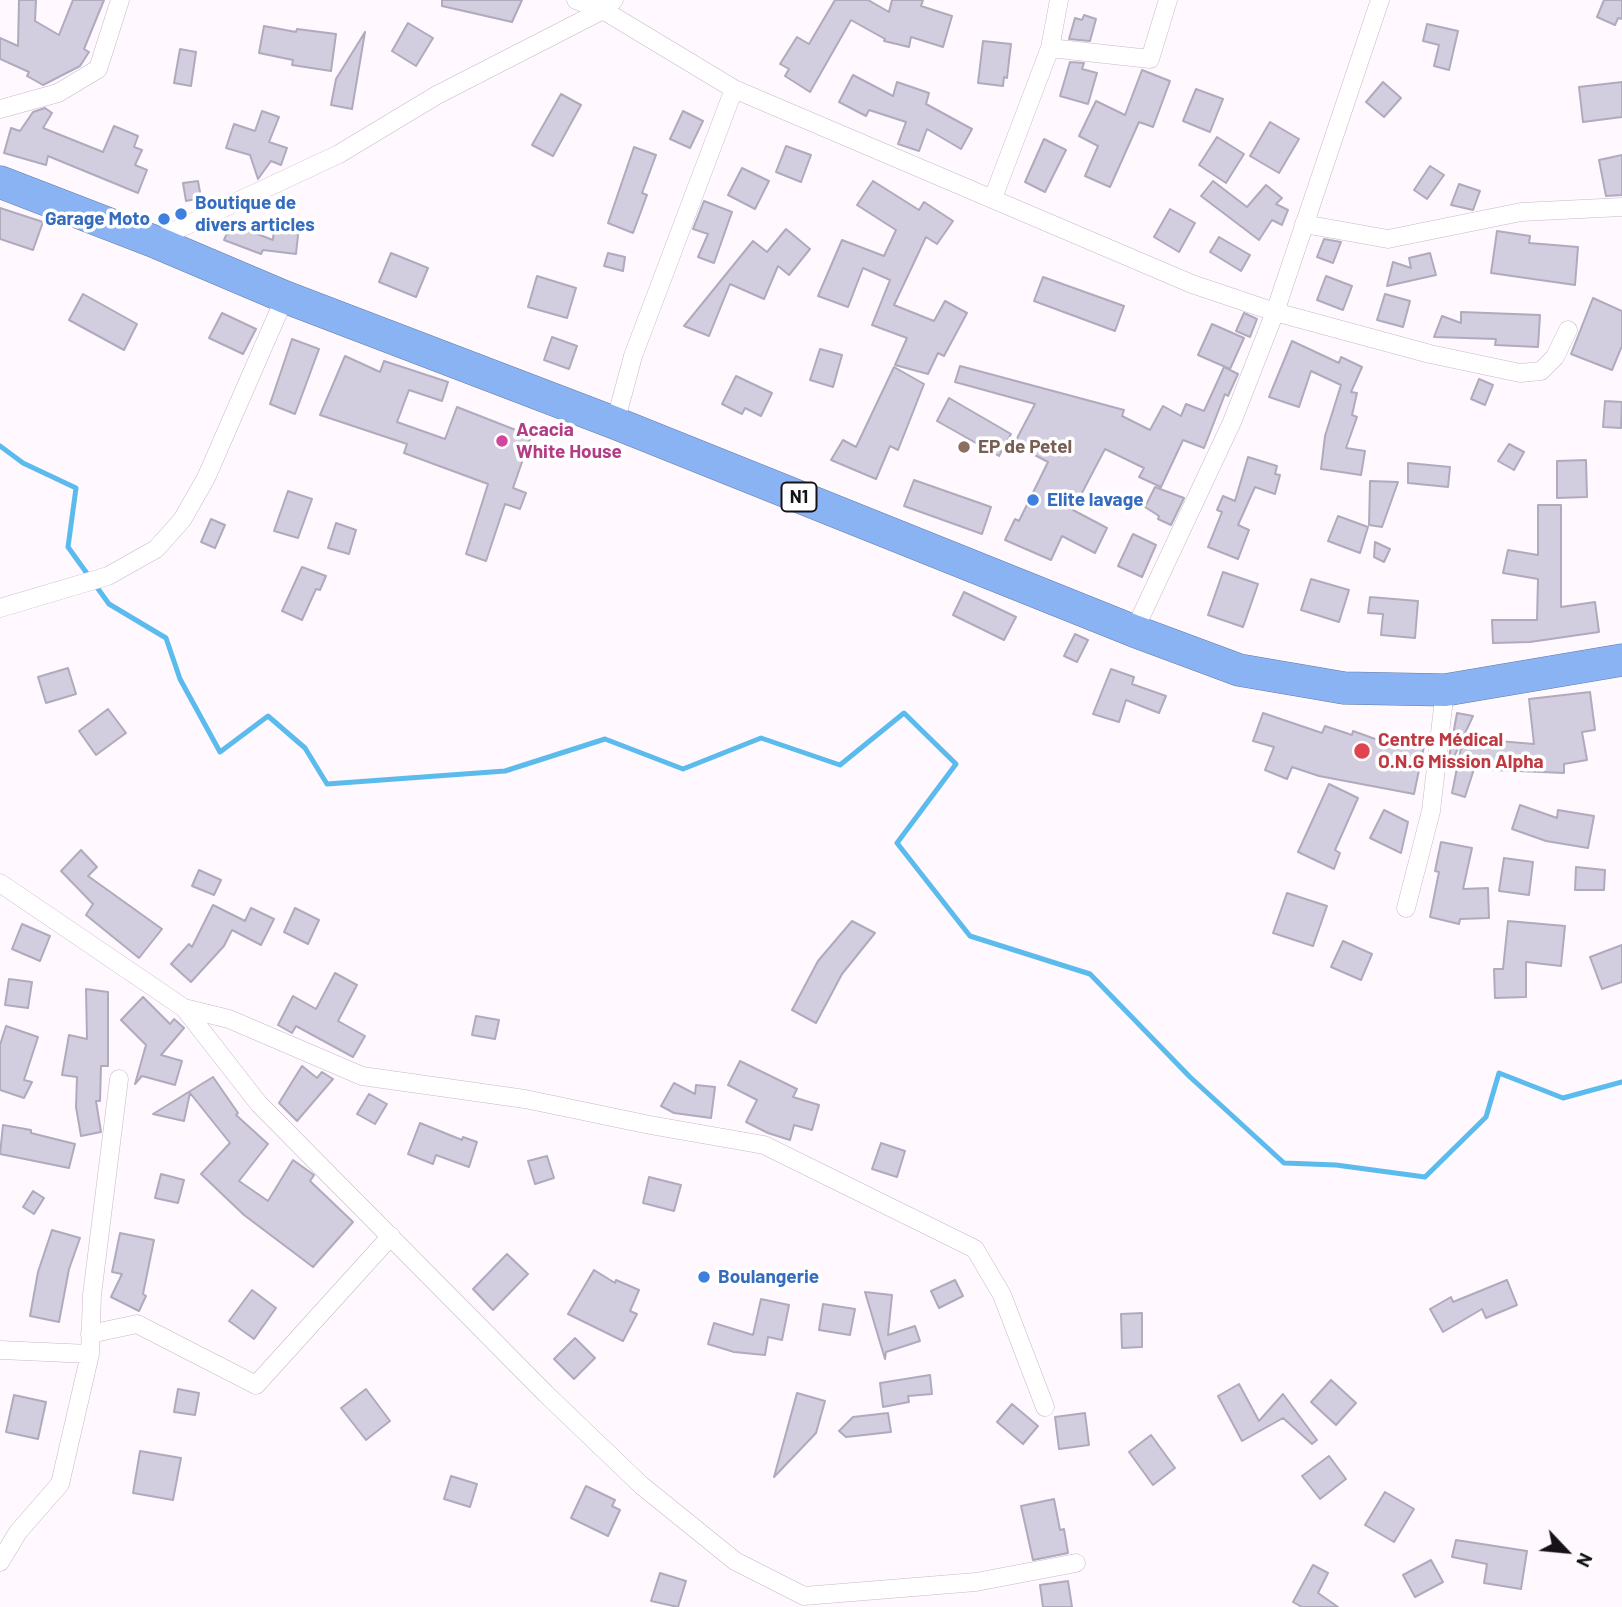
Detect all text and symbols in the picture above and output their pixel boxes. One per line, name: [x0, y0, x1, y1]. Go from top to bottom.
place label: Boutique de divers articles: [195, 192, 315, 236]
marker: Boutique de divers articles: [173, 206, 189, 222]
place label: Garage Moto: [45, 208, 150, 230]
marker: Garage Moto: [156, 211, 172, 227]
place label: Acacia White House: [516, 419, 622, 463]
marker: Acacia White House: [494, 433, 510, 449]
place label: EP de Petel: [978, 436, 1072, 458]
marker: EP de Petel: [956, 439, 972, 455]
road number: N1: [782, 482, 816, 512]
place label: Elite lavage: [1047, 489, 1144, 511]
marker: Elite lavage: [1025, 492, 1041, 508]
place label: Centre Médical O.N.G Mission Alpha: [1378, 729, 1544, 773]
marker: Centre Médical O.N.G Mission Alpha: [1352, 741, 1372, 761]
place label: Boulangerie: [718, 1266, 819, 1288]
marker: Boulangerie: [696, 1269, 712, 1285]
north arrow: [1531, 1516, 1601, 1586]
text: N: [1572, 1550, 1598, 1571]

